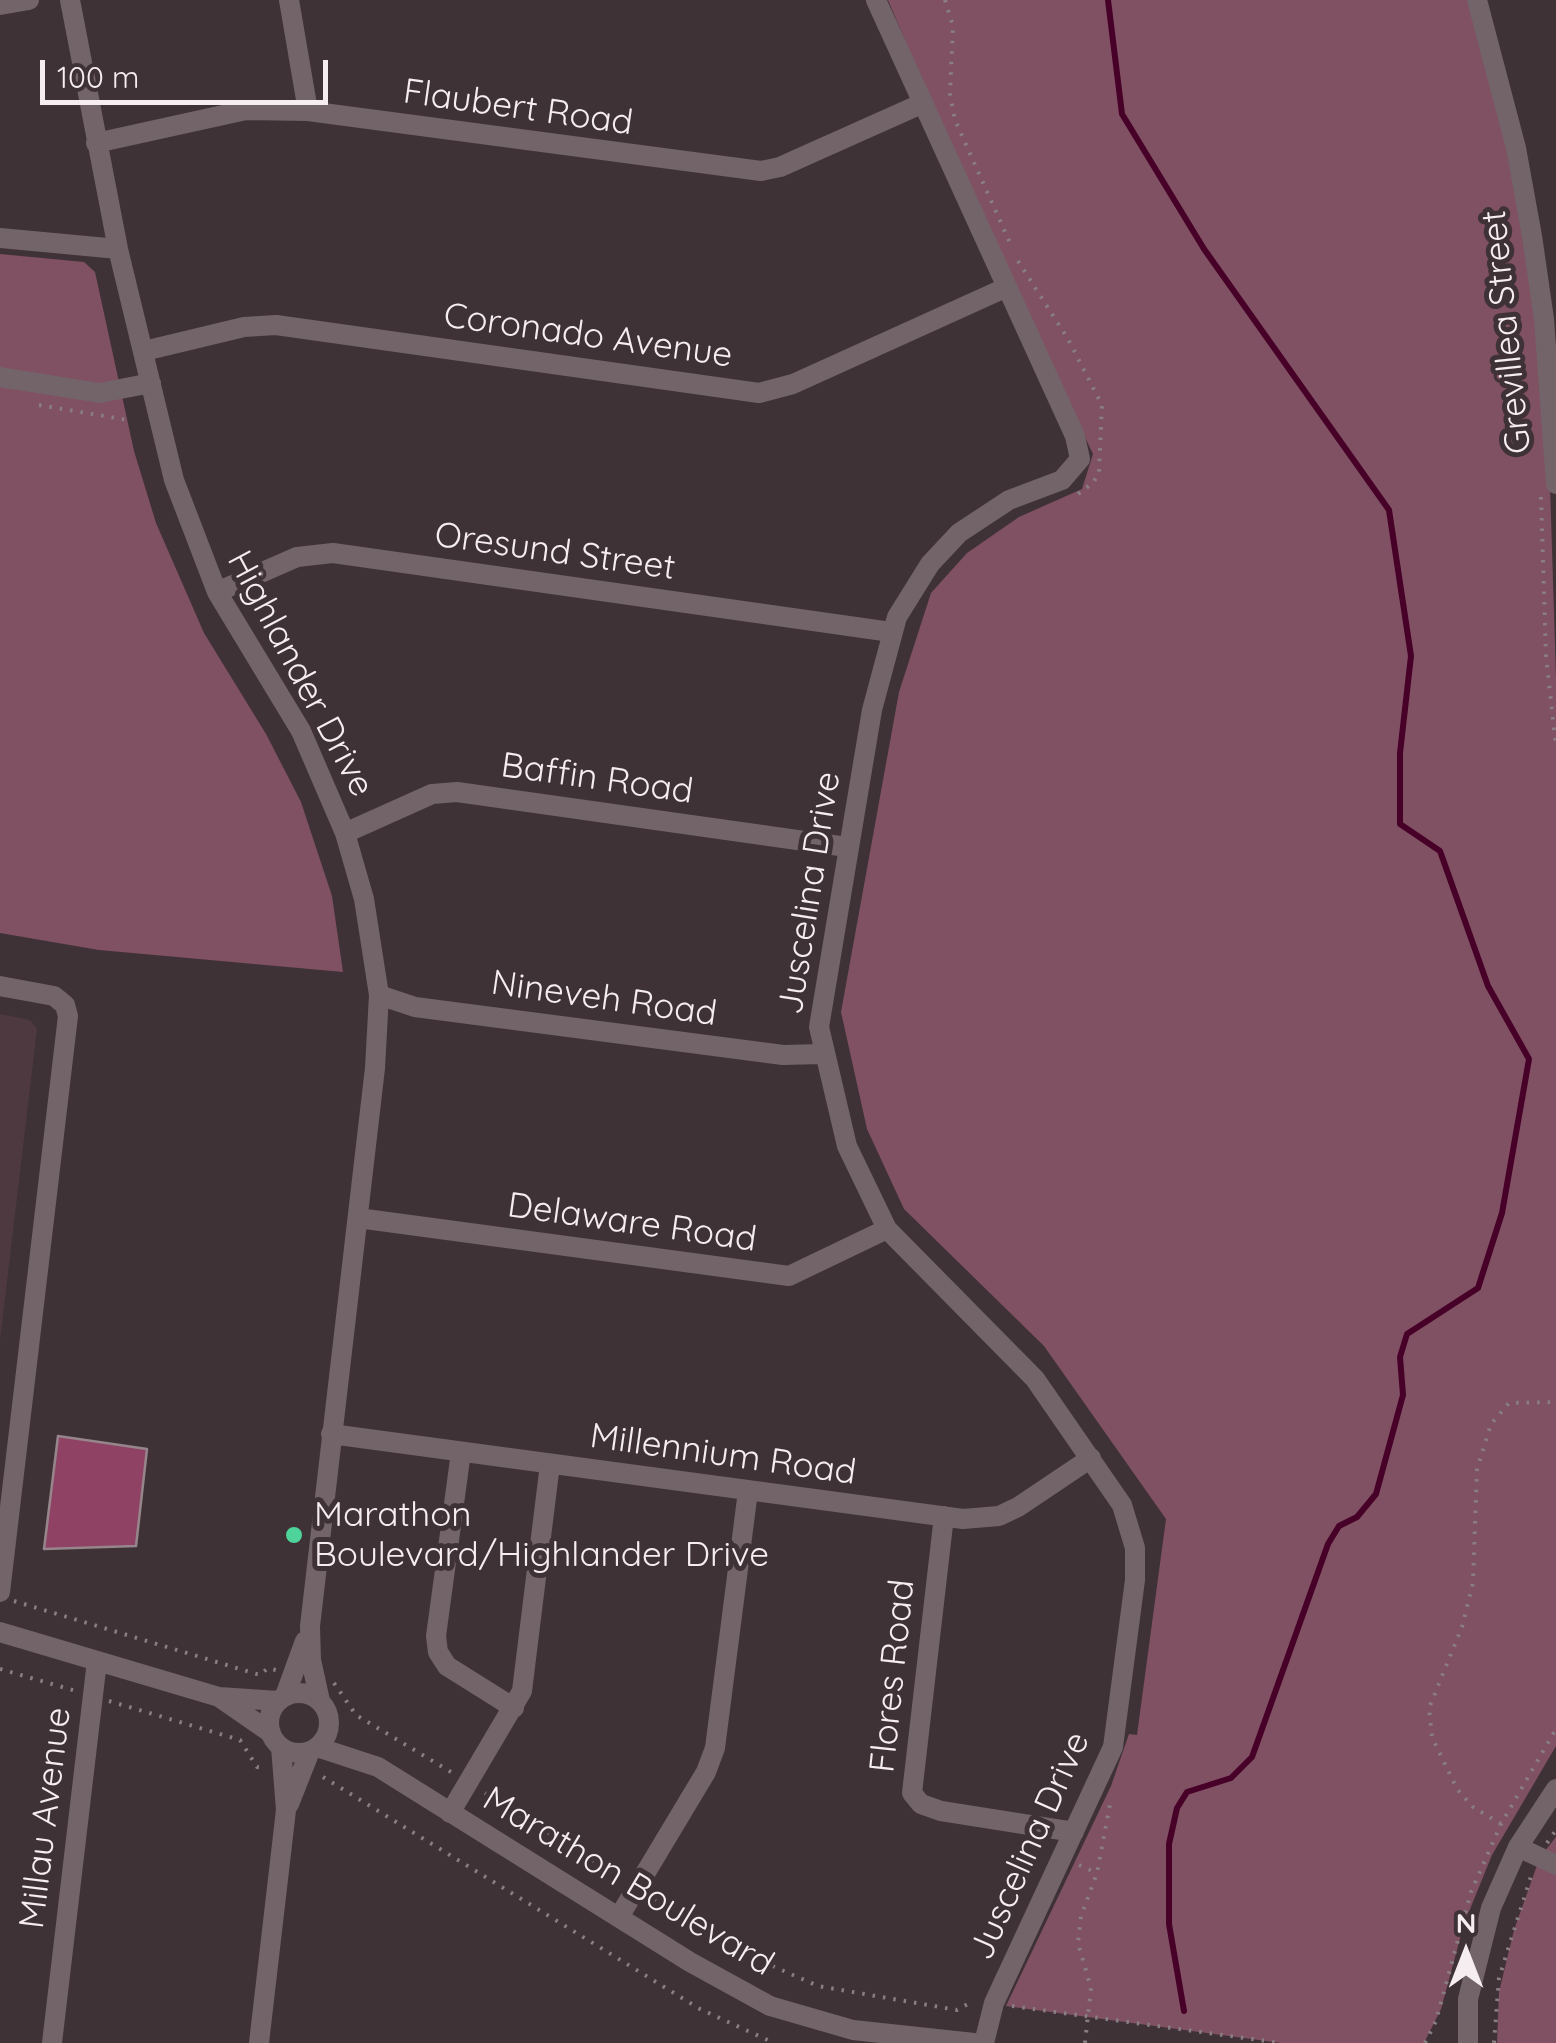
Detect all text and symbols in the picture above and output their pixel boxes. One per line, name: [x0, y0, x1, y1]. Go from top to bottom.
scale bar: [45, 40, 332, 102]
text: 100 m: [57, 58, 139, 96]
street label: Flaubert Road: [401, 71, 635, 145]
street label: Grevillea Street: [1473, 208, 1541, 456]
street label: Coronado Avenue: [441, 295, 735, 377]
street label: Oresund Street: [432, 514, 678, 590]
street label: Highlander Drive: [218, 544, 382, 804]
street label: Baffin Road: [498, 745, 696, 813]
street label: Juscelina Drive: [770, 769, 850, 1017]
street label: Nineveh Road: [489, 962, 719, 1036]
street label: Delaware Road: [505, 1185, 759, 1261]
street label: Millennium Road: [587, 1416, 859, 1494]
place label: Marathon Boulevard/Highlander Drive: [314, 1494, 769, 1576]
marker: Marathon Boulevard/Highlander Drive: [283, 1524, 305, 1546]
street label: Flores Road: [862, 1577, 924, 1775]
street label: Millau Avenue: [12, 1705, 80, 1931]
street label: Juscelina Drive: [961, 1726, 1099, 1966]
street label: Marathon Boulevard: [475, 1779, 781, 1985]
north arrow: [1416, 1903, 1516, 2003]
text: N: [1456, 1905, 1476, 1940]

